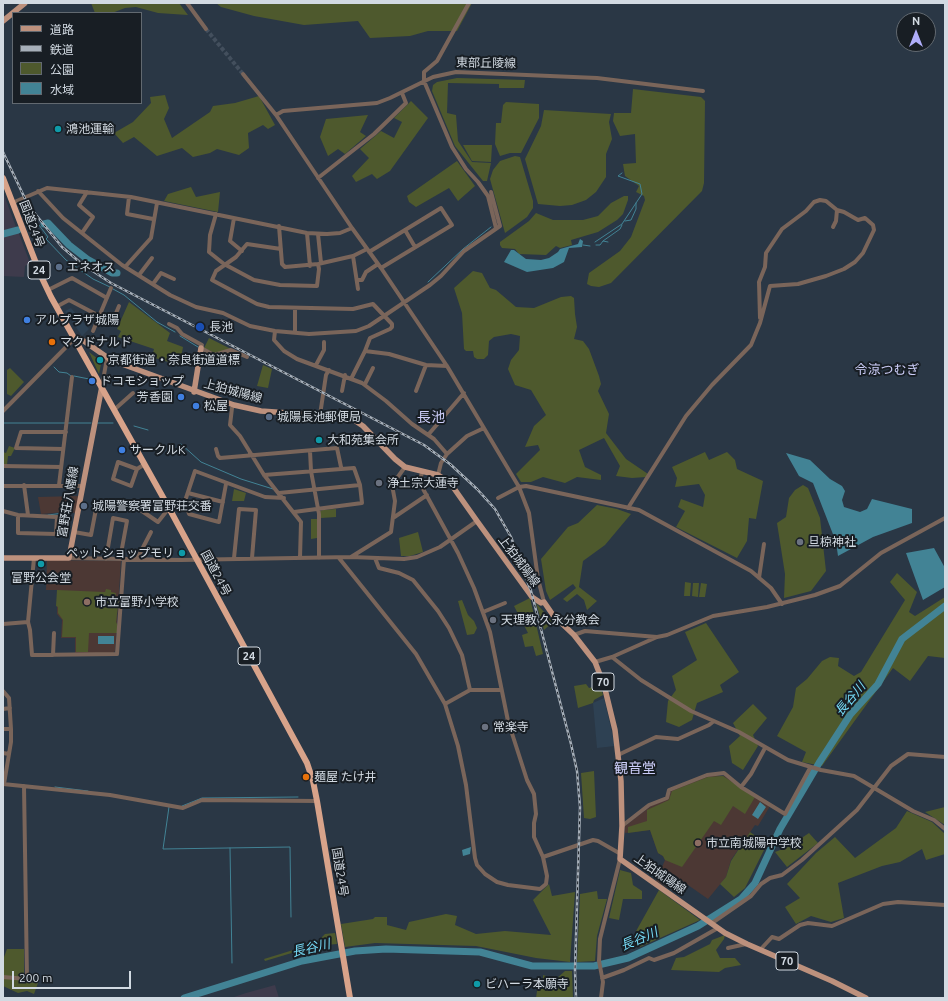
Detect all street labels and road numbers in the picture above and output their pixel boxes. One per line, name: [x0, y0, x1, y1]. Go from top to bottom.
street label: 東部丘陵線: [456, 55, 516, 71]
street label: 国道24号: [16, 198, 48, 250]
road number: 24: [28, 261, 50, 279]
street label: 上狛城陽線: [202, 376, 264, 406]
street label: 富野荘八幡線: [55, 465, 81, 539]
street label: 上狛城陽線: [495, 533, 543, 589]
street label: 国道24号: [198, 548, 234, 598]
road number: 24: [238, 647, 260, 665]
road number: 70: [592, 673, 614, 691]
street label: 国道24号: [329, 846, 351, 898]
street label: 上狛城陽線: [631, 851, 689, 897]
road number: 70: [776, 952, 798, 970]

